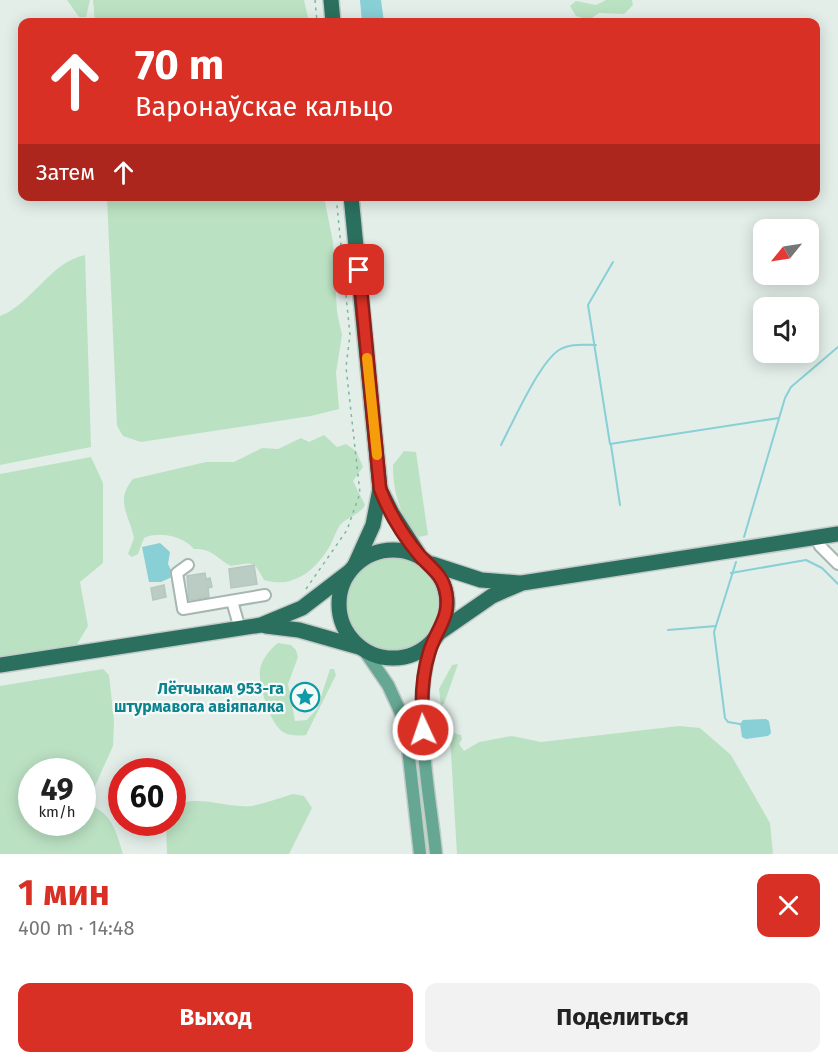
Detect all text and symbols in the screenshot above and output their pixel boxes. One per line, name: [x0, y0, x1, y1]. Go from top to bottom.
text: 70 m: [135, 40, 224, 90]
icon: ahead: [36, 42, 114, 120]
text: Варонаўскае кальцо: [135, 91, 394, 123]
icon: ahead: [107, 156, 140, 189]
text: Затем: [36, 159, 95, 186]
north arrow: [753, 219, 819, 285]
map controls: [753, 219, 819, 363]
pin: [333, 244, 384, 295]
icon: arrive: [342, 253, 375, 286]
button: sound: [753, 297, 819, 363]
place label: Лётчыкам 953-га штурмавога авіяпалка: [114, 679, 284, 716]
place icon: Лётчыкам 953-га штурмавога авіяпалка: [289, 681, 321, 713]
position arrow: [391, 698, 455, 762]
speed limit sign: 60: [108, 758, 186, 836]
text: 49: [40, 772, 74, 808]
text: km/h: [38, 803, 76, 821]
text: 1 мин: [18, 871, 110, 915]
button: close: [757, 874, 820, 937]
text: 400 m · 14:48: [18, 916, 134, 940]
button: Выход: [18, 983, 413, 1052]
button: Поделиться: [425, 983, 820, 1052]

